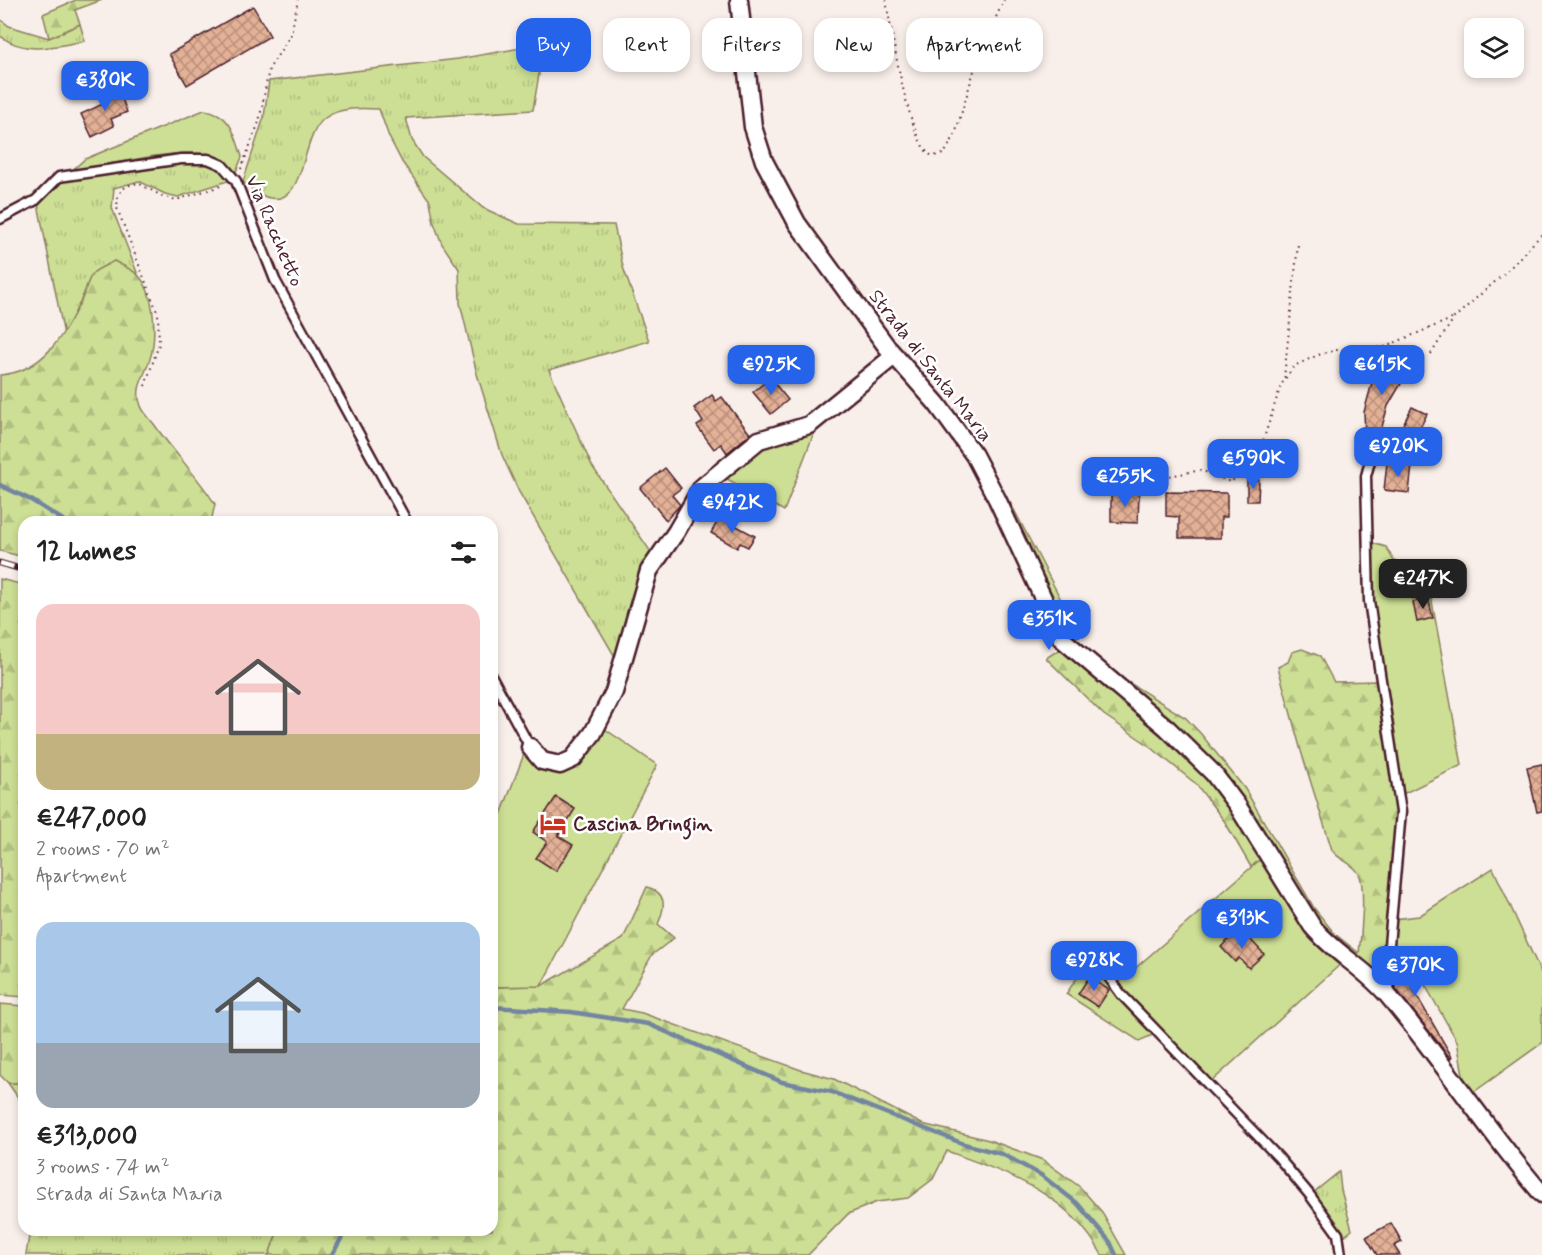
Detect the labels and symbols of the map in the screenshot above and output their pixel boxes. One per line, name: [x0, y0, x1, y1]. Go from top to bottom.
pin: €380K: [63, 61, 147, 112]
street label: Via Racchetto: [238, 171, 310, 291]
street label: Strada di Santa Maria: [862, 284, 998, 448]
pin: €925K: [729, 345, 813, 396]
pin: €615K: [1340, 345, 1424, 396]
pin: €920K: [1356, 427, 1440, 478]
pin: €590K: [1211, 439, 1295, 490]
pin: €255K: [1083, 457, 1167, 508]
pin: €942K: [690, 483, 774, 534]
pin: €247K: [1381, 559, 1465, 610]
pin: €351K: [1007, 600, 1091, 651]
hotel icon: Cascina Bringin: [538, 809, 568, 839]
place label: Cascina Bringin: [573, 811, 713, 840]
pin: €313K: [1200, 899, 1284, 950]
pin: €928K: [1052, 941, 1136, 992]
pin: €370K: [1373, 946, 1457, 997]

